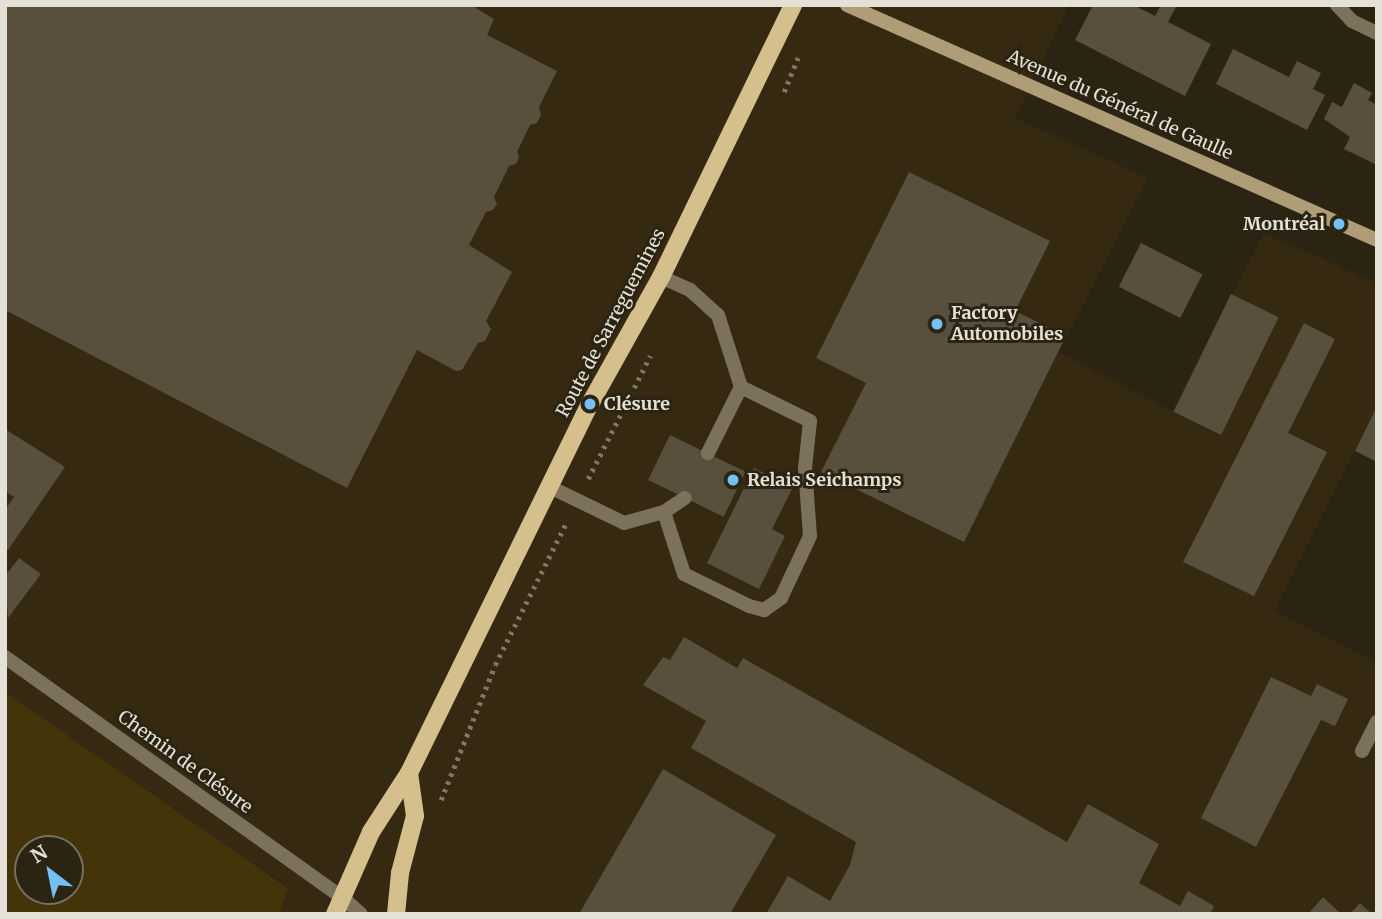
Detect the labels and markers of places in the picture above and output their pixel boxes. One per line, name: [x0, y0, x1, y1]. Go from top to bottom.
place label: Montréal: [1243, 213, 1325, 235]
marker: Montréal: [1331, 216, 1347, 232]
place label: Factory Automobiles: [951, 303, 1063, 346]
marker: Factory Automobiles: [929, 316, 945, 332]
place label: Clésure: [604, 393, 670, 415]
marker: Clésure: [582, 396, 598, 412]
place label: Relais Seichamps: [747, 469, 902, 491]
marker: Relais Seichamps: [725, 472, 741, 488]

